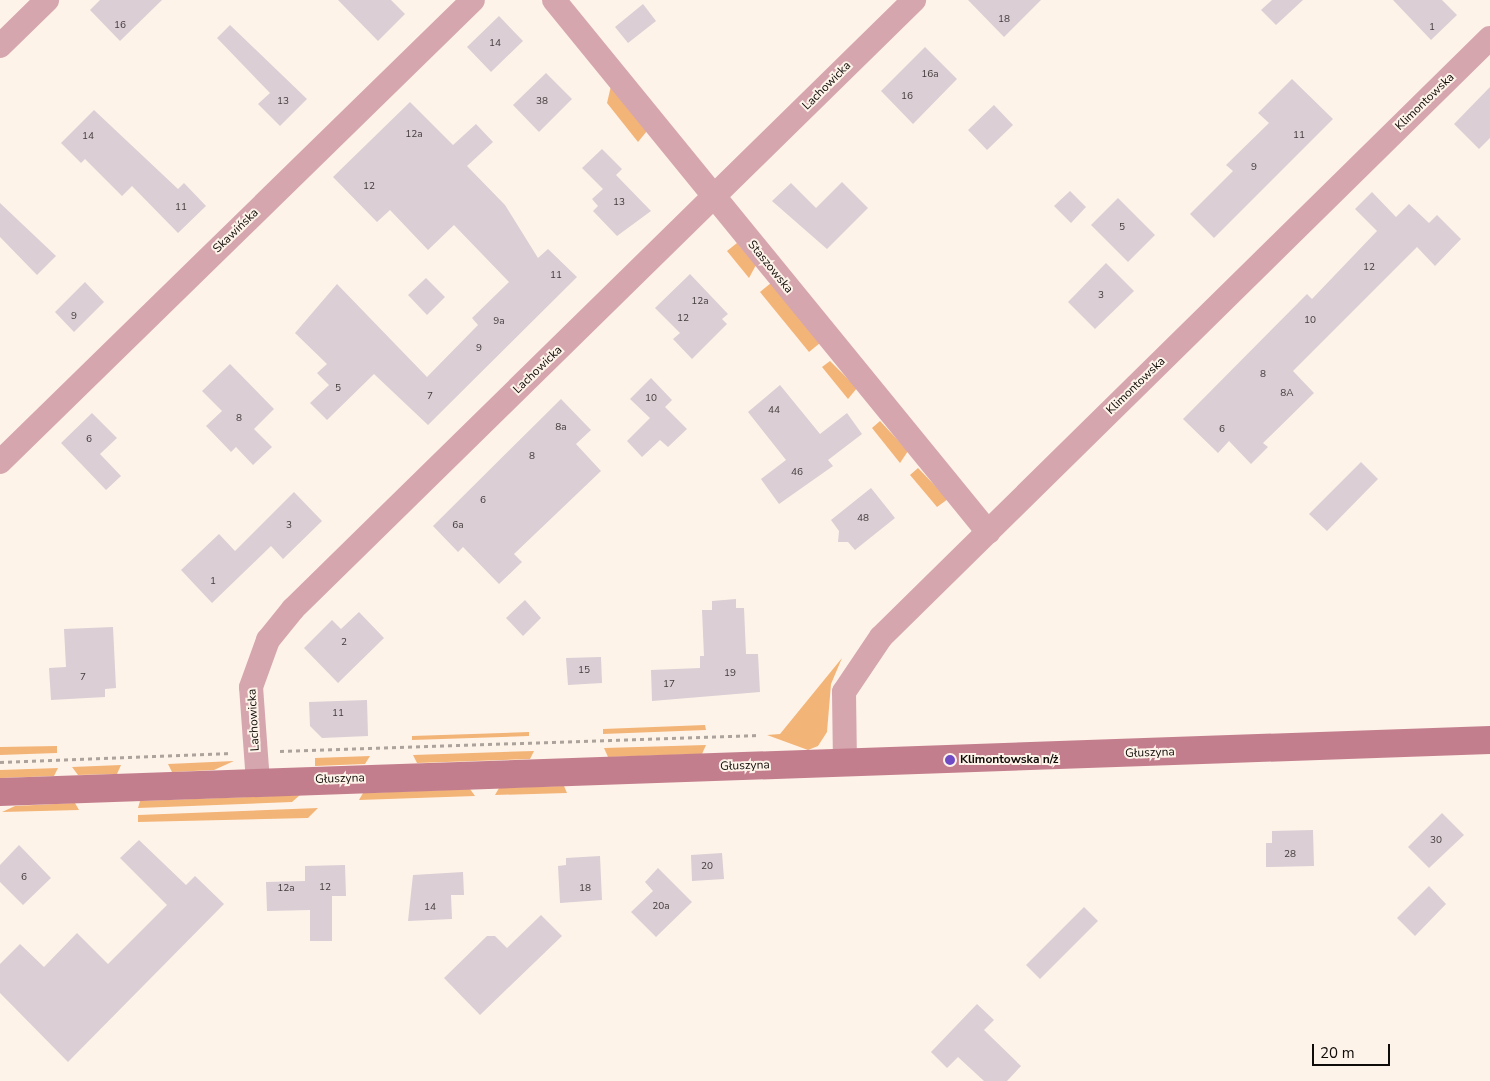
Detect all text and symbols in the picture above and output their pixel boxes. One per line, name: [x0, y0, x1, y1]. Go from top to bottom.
house number: 18: [998, 14, 1010, 26]
house number: 16: [114, 20, 126, 32]
house number: 1: [1429, 22, 1435, 34]
house number: 14: [489, 38, 501, 50]
street label: Lachowicka: [800, 59, 854, 113]
house number: 16a: [921, 69, 939, 81]
street label: Klimontowska: [1393, 70, 1457, 134]
house number: 16: [901, 91, 913, 103]
house number: 13: [277, 96, 289, 108]
house number: 38: [536, 96, 548, 108]
house number: 12a: [405, 129, 423, 141]
house number: 11: [1293, 130, 1305, 142]
house number: 14: [82, 131, 94, 143]
house number: 9: [1251, 162, 1257, 174]
house number: 12: [363, 181, 375, 193]
house number: 13: [613, 197, 625, 209]
house number: 11: [175, 202, 187, 214]
street label: Skawińska: [210, 206, 262, 256]
house number: 5: [1119, 222, 1125, 234]
street label: Staszowska: [744, 238, 796, 296]
house number: 12: [1363, 262, 1375, 274]
house number: 11: [550, 270, 562, 282]
house number: 3: [1098, 290, 1104, 302]
house number: 12a: [691, 296, 709, 308]
house number: 9: [71, 311, 77, 323]
house number: 12: [677, 313, 689, 325]
house number: 10: [1304, 315, 1316, 327]
house number: 9a: [493, 316, 505, 328]
house number: 9: [476, 343, 482, 355]
street label: Lachowicka: [510, 343, 566, 397]
street label: Klimontowska: [1104, 354, 1168, 418]
house number: 8: [1260, 369, 1266, 381]
house number: 5: [335, 383, 341, 395]
house number: 8A: [1280, 388, 1294, 400]
house number: 7: [427, 391, 433, 403]
house number: 10: [645, 393, 657, 405]
house number: 44: [768, 405, 780, 417]
house number: 8: [236, 413, 242, 425]
house number: 8a: [555, 422, 567, 434]
house number: 6: [1219, 424, 1225, 436]
house number: 6: [86, 434, 92, 446]
house number: 8: [529, 451, 535, 463]
house number: 46: [791, 467, 803, 479]
house number: 6: [480, 495, 486, 507]
house number: 48: [857, 513, 869, 525]
house number: 3: [286, 520, 292, 532]
house number: 6a: [452, 520, 464, 532]
house number: 1: [210, 576, 216, 588]
house number: 2: [341, 637, 347, 649]
house number: 15: [578, 665, 590, 677]
house number: 19: [724, 668, 736, 680]
house number: 7: [80, 672, 86, 684]
house number: 17: [663, 679, 675, 691]
street label: Lachowicka: [245, 688, 263, 752]
house number: 11: [332, 708, 344, 720]
street label: Głuszyna: [1125, 745, 1175, 761]
place label: Klimontowska n/ż: [960, 753, 1059, 767]
marker: Klimontowska n/ż: [944, 754, 956, 766]
street label: Głuszyna: [720, 758, 770, 774]
street label: Głuszyna: [315, 771, 365, 787]
house number: 30: [1430, 835, 1442, 847]
house number: 28: [1284, 849, 1296, 861]
house number: 20: [701, 861, 713, 873]
house number: 6: [21, 872, 27, 884]
house number: 12: [319, 882, 331, 894]
house number: 12a: [277, 883, 295, 895]
house number: 18: [579, 883, 591, 895]
house number: 20a: [652, 901, 670, 913]
house number: 14: [424, 902, 436, 914]
scale bar: [1315, 1034, 1392, 1066]
text: 20 m: [1320, 1043, 1355, 1063]

